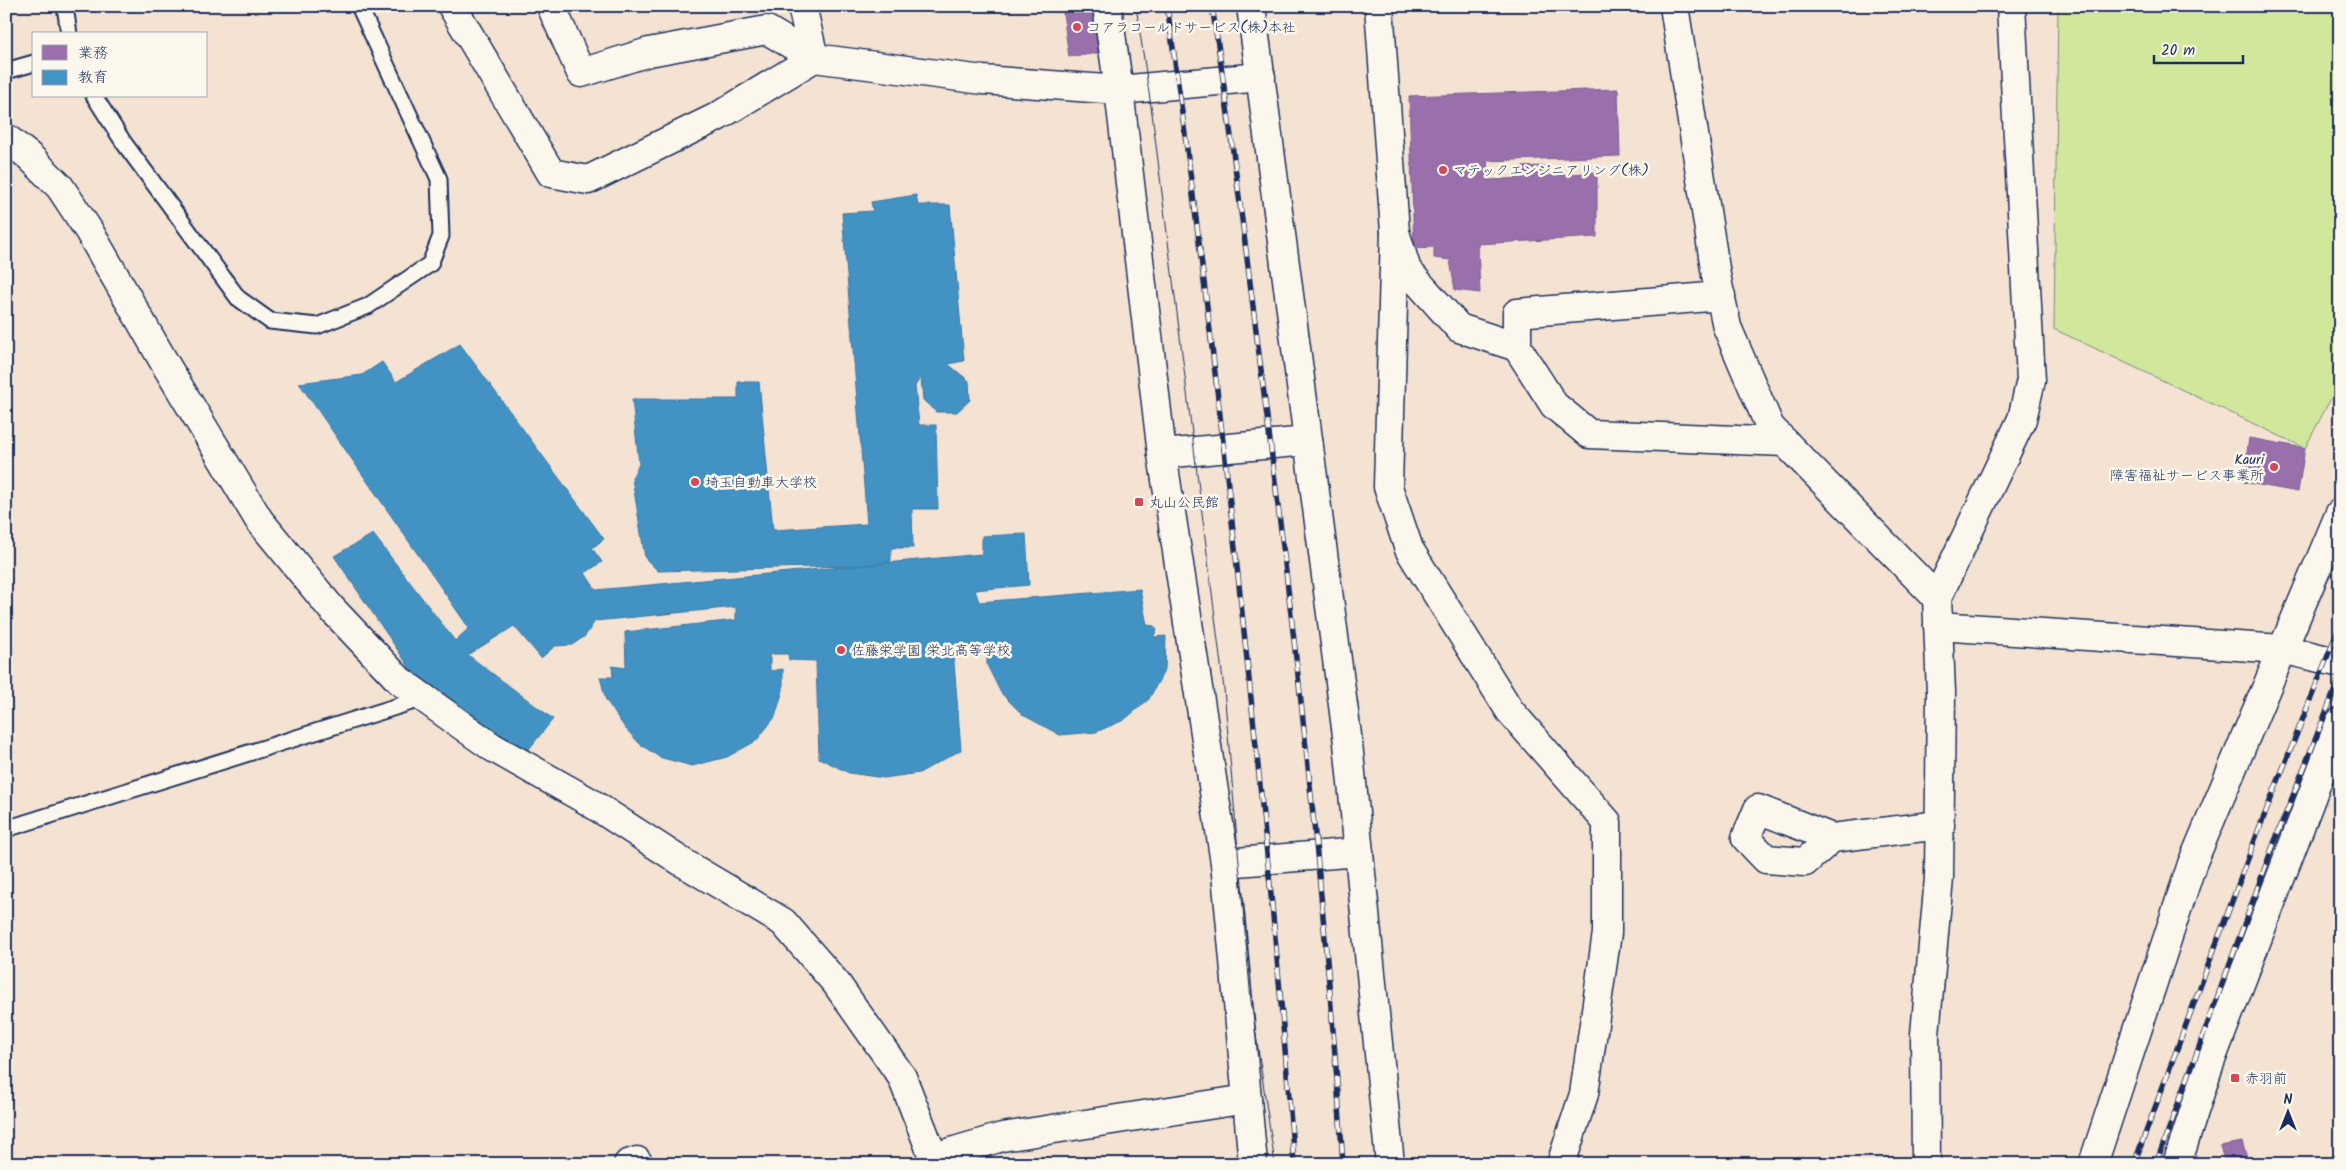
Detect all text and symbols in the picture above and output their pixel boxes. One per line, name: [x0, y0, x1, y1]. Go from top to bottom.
place label: コアラコールドサービス(株)本社: [1087, 17, 1296, 39]
marker: コアラコールドサービス(株)本社: [1071, 21, 1083, 33]
legend: [32, 32, 208, 98]
scale bar: [2154, 32, 2242, 64]
text: 20 m: [2161, 39, 2195, 63]
text: 業務: [78, 42, 108, 66]
text: 教育: [78, 66, 108, 90]
place label: マテックエンジニアリング(株): [1453, 160, 1649, 182]
marker: マテックエンジニアリング(株): [1437, 164, 1449, 176]
place label: Kauri 障害福祉サービス事業所: [2110, 449, 2265, 487]
marker: Kauri 障害福祉サービス事業所: [2268, 461, 2280, 473]
place label: 埼玉自動車大学校: [705, 472, 817, 494]
marker: 埼玉自動車大学校: [689, 476, 701, 488]
place label: 丸山公民館: [1149, 492, 1219, 514]
marker: 丸山公民館: [1133, 496, 1145, 508]
place label: 佐藤栄学園 栄北高等学校: [851, 640, 1011, 662]
marker: 佐藤栄学園 栄北高等学校: [835, 644, 847, 656]
place label: 赤羽前: [2245, 1068, 2287, 1090]
marker: 赤羽前: [2229, 1072, 2241, 1084]
north arrow: [2264, 1088, 2314, 1138]
text: N: [2284, 1089, 2293, 1111]

